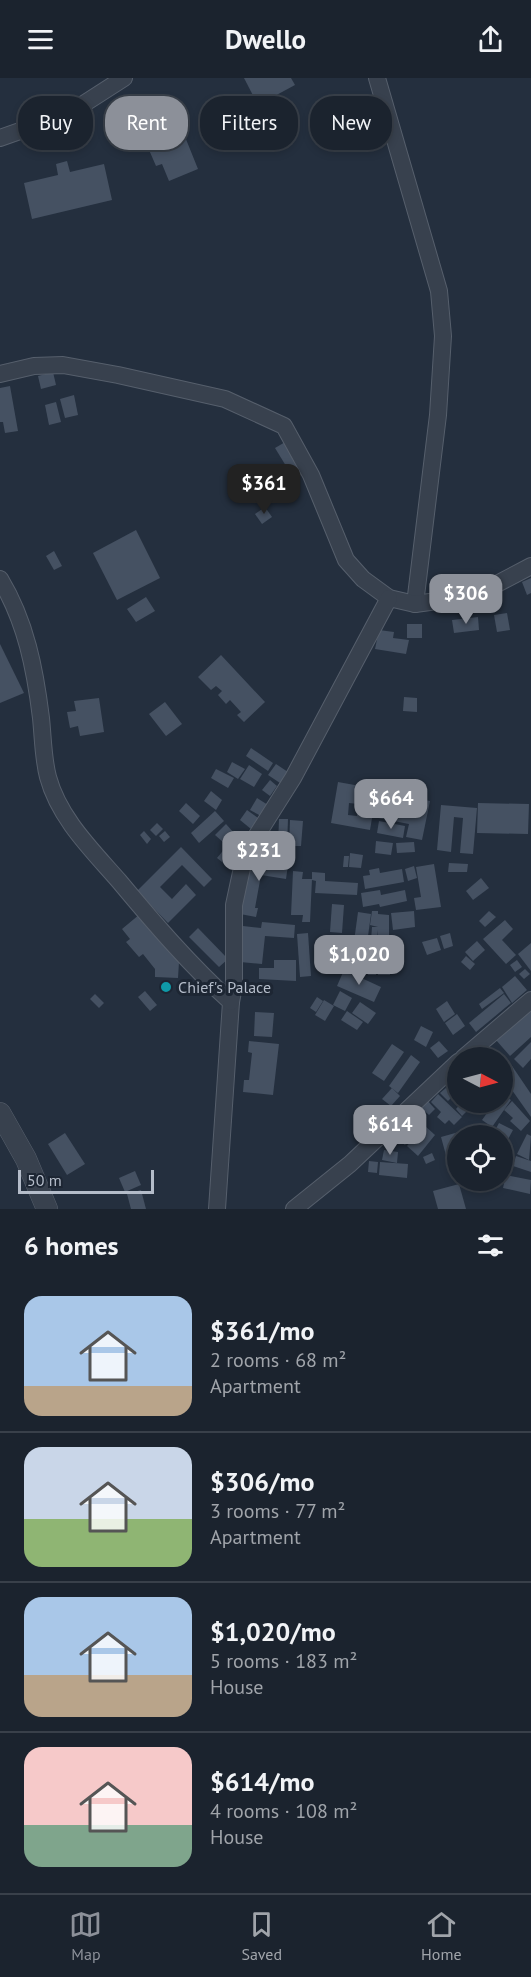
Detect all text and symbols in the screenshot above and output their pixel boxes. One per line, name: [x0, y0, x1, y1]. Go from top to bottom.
text: Dwello: [225, 22, 306, 56]
icon: menu: [24, 23, 57, 56]
icon: share: [474, 23, 507, 56]
chip: Buy: [18, 96, 93, 150]
chip: Rent: [105, 96, 188, 150]
chip: Filters: [200, 96, 298, 150]
chip: New: [310, 96, 392, 150]
pin: $361: [228, 464, 300, 515]
text: $361: [241, 470, 287, 496]
pin: $306: [430, 574, 502, 625]
text: $306: [443, 580, 489, 606]
pin: $664: [355, 779, 427, 830]
text: $664: [368, 785, 414, 811]
pin: $231: [223, 831, 295, 882]
text: $231: [236, 837, 282, 863]
pin: $1,020: [310, 935, 408, 986]
text: $1,020: [328, 941, 390, 967]
place label: Chief's Palace: [178, 977, 271, 997]
marker: Chief's Palace: [159, 980, 173, 994]
north arrow: [447, 1047, 513, 1113]
map controls: [447, 1047, 513, 1191]
pin: $614: [354, 1105, 426, 1156]
text: $614: [367, 1111, 413, 1137]
button: locate: [447, 1125, 513, 1191]
scale bar: [18, 1167, 154, 1194]
text: 50 m: [27, 1170, 62, 1190]
text: 6 homes: [24, 1229, 119, 1262]
icon: filters: [474, 1229, 507, 1262]
text: $361/mo: [210, 1314, 314, 1347]
icon: home: [72, 1320, 144, 1392]
text: 2 rooms · 68 m²: [210, 1347, 346, 1373]
text: Apartment: [210, 1373, 301, 1399]
text: $306/mo: [210, 1465, 314, 1498]
icon: home: [72, 1471, 144, 1543]
text: 3 rooms · 77 m²: [210, 1498, 345, 1524]
text: Apartment: [210, 1524, 301, 1550]
text: $1,020/mo: [210, 1615, 336, 1648]
icon: home: [72, 1621, 144, 1693]
text: 5 rooms · 183 m²: [210, 1648, 357, 1674]
text: House: [210, 1674, 264, 1700]
text: $614/mo: [210, 1765, 314, 1798]
icon: home: [72, 1771, 144, 1843]
text: 4 rooms · 108 m²: [210, 1798, 357, 1824]
text: House: [210, 1824, 264, 1850]
tab: Map: [69, 1908, 102, 1964]
tab: Saved: [241, 1908, 282, 1964]
tab: Home: [421, 1908, 462, 1964]

